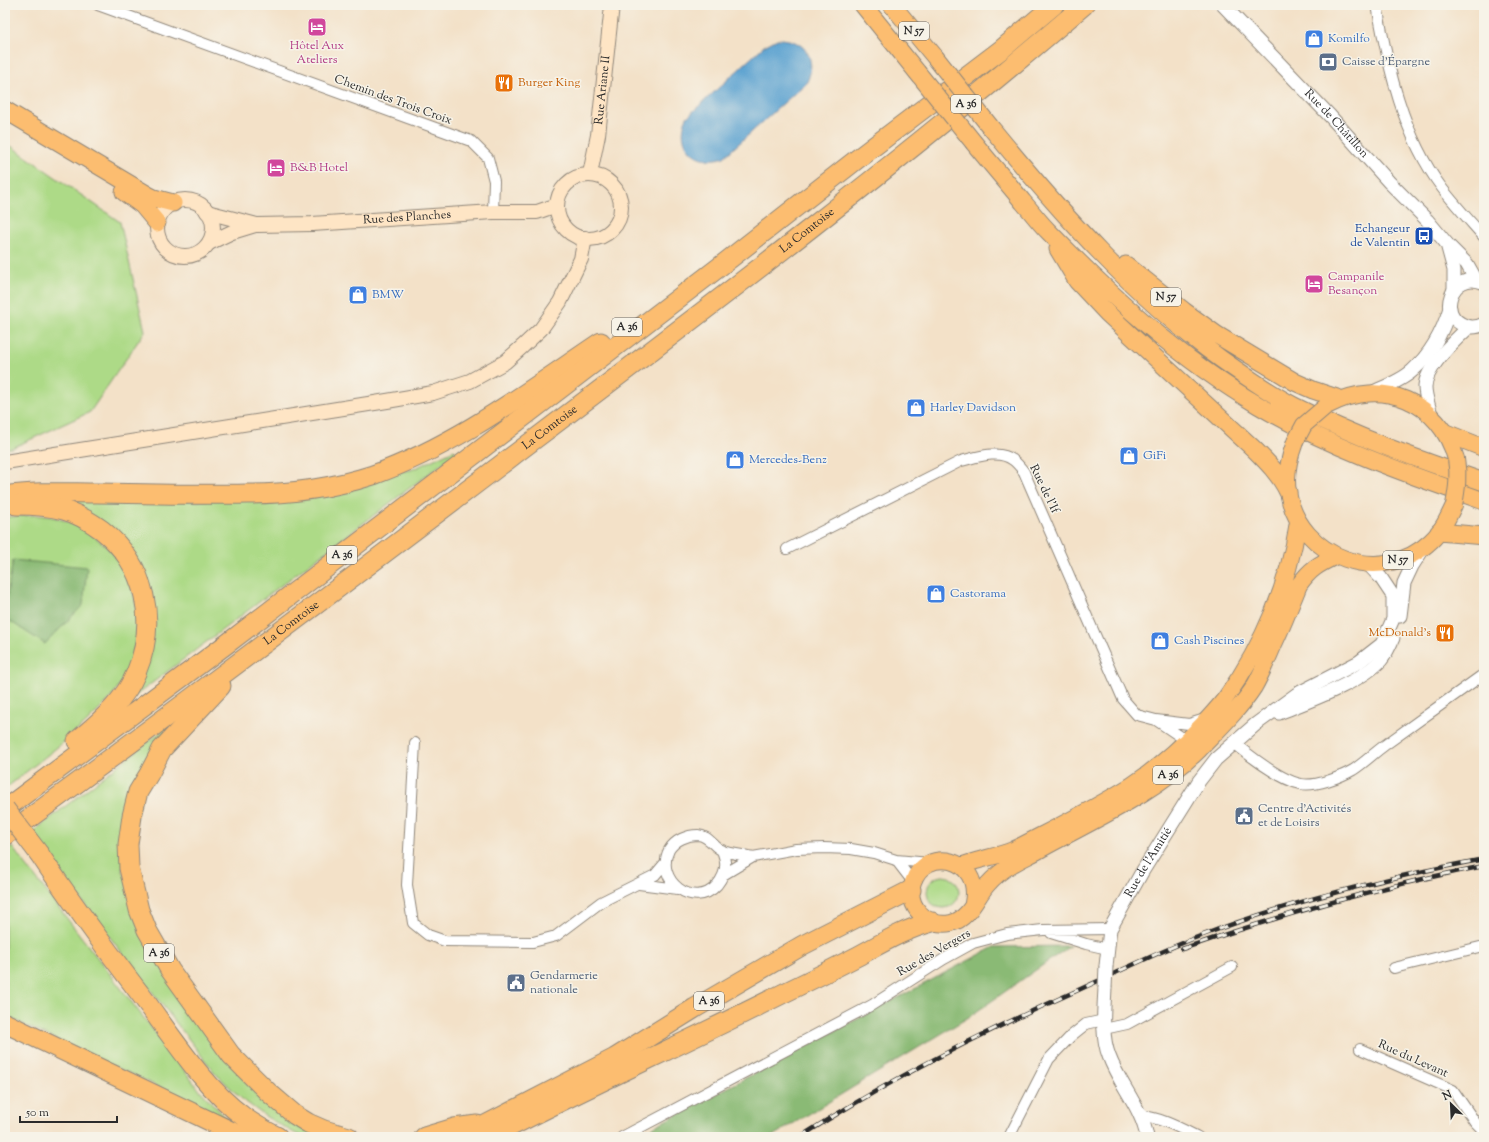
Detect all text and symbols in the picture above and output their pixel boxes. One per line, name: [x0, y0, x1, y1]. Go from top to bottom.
hotel icon: Hôtel Aux Ateliers: [306, 16, 328, 38]
road number: N 57: [899, 22, 929, 40]
shop icon: Komilfo: [1303, 28, 1325, 50]
place label: Komilfo: [1328, 30, 1370, 48]
place label: Hôtel Aux Ateliers: [290, 37, 345, 69]
bank icon: Caisse d'Épargne: [1317, 51, 1339, 73]
place label: Caisse d'Épargne: [1342, 53, 1430, 71]
street label: Rue Ariane II: [590, 55, 616, 126]
street label: Chemin des Trois Croix: [331, 70, 455, 130]
restaurant icon: Burger King: [493, 72, 515, 94]
place label: Burger King: [518, 74, 580, 92]
street label: Rue de Châtillon: [1300, 85, 1373, 162]
road number: A 36: [951, 95, 981, 113]
hotel icon: B&B Hotel: [265, 157, 287, 179]
place label: B&B Hotel: [290, 159, 349, 177]
street label: La Comtoise: [776, 203, 839, 258]
street label: Rue des Planches: [363, 206, 452, 230]
place label: Echangeur de Valentin: [1350, 220, 1410, 252]
bus stop icon: Echangeur de Valentin: [1413, 225, 1435, 247]
place label: Campanile Besançon: [1328, 268, 1385, 300]
hotel icon: Campanile Besançon: [1303, 273, 1325, 295]
shop icon: BMW: [347, 284, 369, 306]
place label: BMW: [372, 286, 404, 304]
road number: N 57: [1151, 288, 1181, 306]
road number: A 36: [612, 318, 642, 336]
shop icon: Harley Davidson: [905, 397, 927, 419]
place label: Harley Davidson: [930, 399, 1016, 417]
street label: La Comtoise: [518, 400, 582, 455]
shop icon: GiFi: [1118, 445, 1140, 467]
place label: GiFi: [1143, 447, 1167, 465]
shop icon: Mercedes-Benz: [724, 449, 746, 471]
place label: Mercedes-Benz: [749, 451, 827, 469]
street label: Rue de l'If: [1024, 461, 1064, 517]
road number: A 36: [327, 546, 357, 564]
road number: N 57: [1383, 551, 1413, 569]
shop icon: Castorama: [925, 583, 947, 605]
place label: Castorama: [950, 585, 1006, 603]
street label: La Comtoise: [260, 596, 324, 650]
restaurant icon: McDonald's: [1434, 622, 1456, 644]
place label: McDonald's: [1369, 624, 1431, 642]
shop icon: Cash Piscines: [1149, 630, 1171, 652]
place label: Cash Piscines: [1174, 632, 1244, 650]
road number: A 36: [1153, 766, 1183, 784]
place label: Centre d'Activités et de Loisirs: [1258, 800, 1351, 832]
public building icon: Centre d'Activités et de Loisirs: [1233, 805, 1255, 827]
street label: Rue de l'Amitié: [1120, 824, 1177, 901]
street label: Rue des Vergers: [894, 925, 974, 981]
road number: A 36: [144, 944, 174, 962]
place label: Gendarmerie nationale: [530, 967, 598, 999]
public building icon: Gendarmerie nationale: [505, 972, 527, 994]
road number: A 36: [694, 992, 724, 1010]
street label: Rue du Levant: [1375, 1036, 1451, 1082]
north arrow: [1431, 1084, 1471, 1124]
text: N: [1439, 1087, 1455, 1105]
scale bar: [20, 1098, 117, 1124]
text: 50 m: [25, 1104, 49, 1122]

